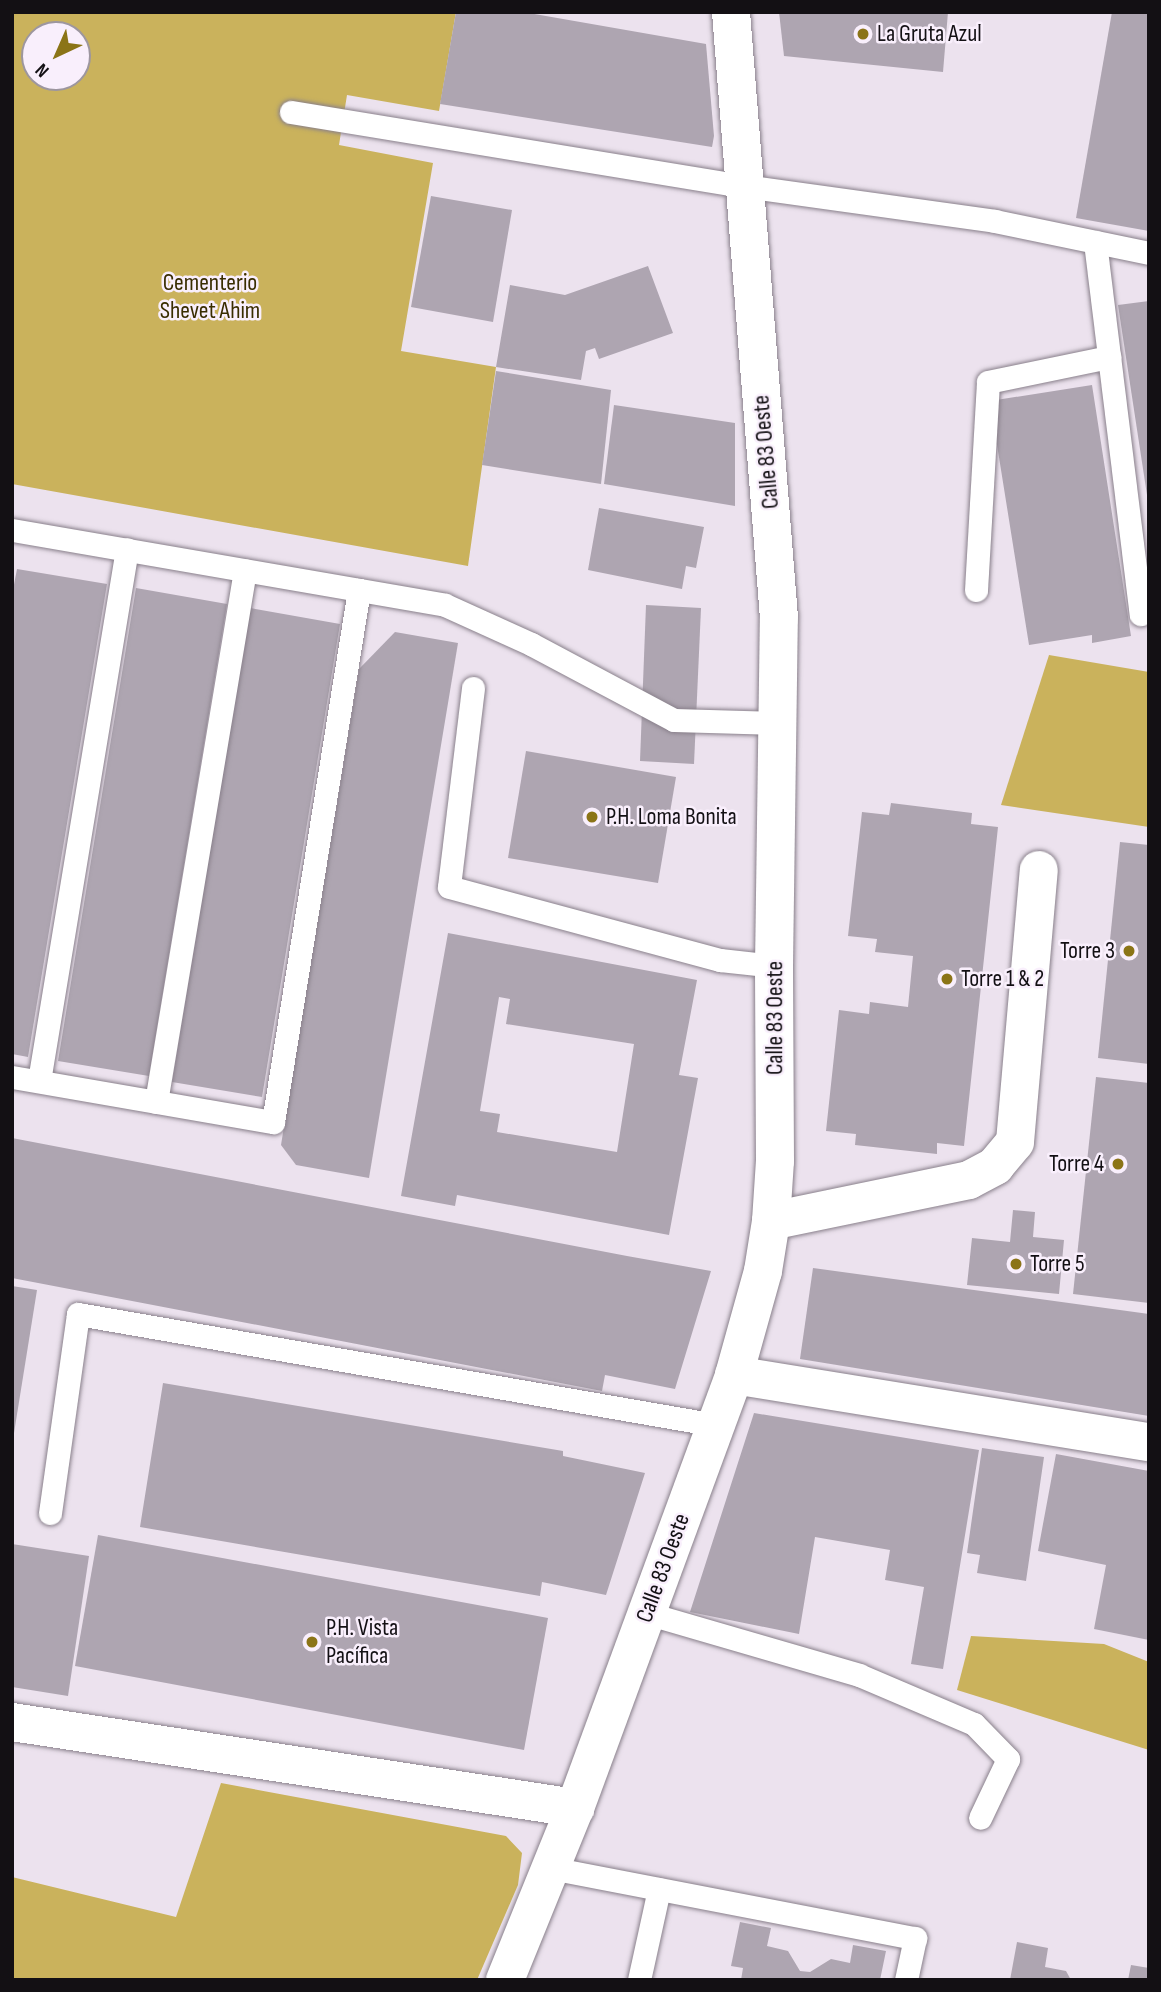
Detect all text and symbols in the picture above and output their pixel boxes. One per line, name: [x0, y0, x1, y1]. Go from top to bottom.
place label: La Gruta Azul: [877, 20, 982, 48]
north arrow: [21, 21, 91, 91]
marker: La Gruta Azul: [855, 26, 871, 42]
text: N: [31, 58, 54, 82]
park label: Cementerio Shevet Ahim: [160, 269, 260, 325]
street label: Calle 83 Oeste: [747, 394, 785, 510]
place label: P.H. Loma Bonita: [606, 803, 737, 831]
marker: P.H. Loma Bonita: [584, 809, 600, 825]
place label: Torre 3: [1060, 937, 1115, 965]
marker: Torre 3: [1121, 943, 1137, 959]
street label: Calle 83 Oeste: [761, 961, 789, 1075]
place label: Torre 1 & 2: [961, 965, 1044, 993]
marker: Torre 1 & 2: [939, 971, 955, 987]
place label: Torre 4: [1049, 1150, 1104, 1178]
marker: Torre 4: [1110, 1156, 1126, 1172]
place label: Torre 5: [1030, 1250, 1085, 1278]
marker: Torre 5: [1008, 1256, 1024, 1272]
street label: Calle 83 Oeste: [630, 1509, 696, 1627]
place label: P.H. Vista Pacífica: [326, 1614, 398, 1670]
marker: P.H. Vista Pacífica: [304, 1634, 320, 1650]

